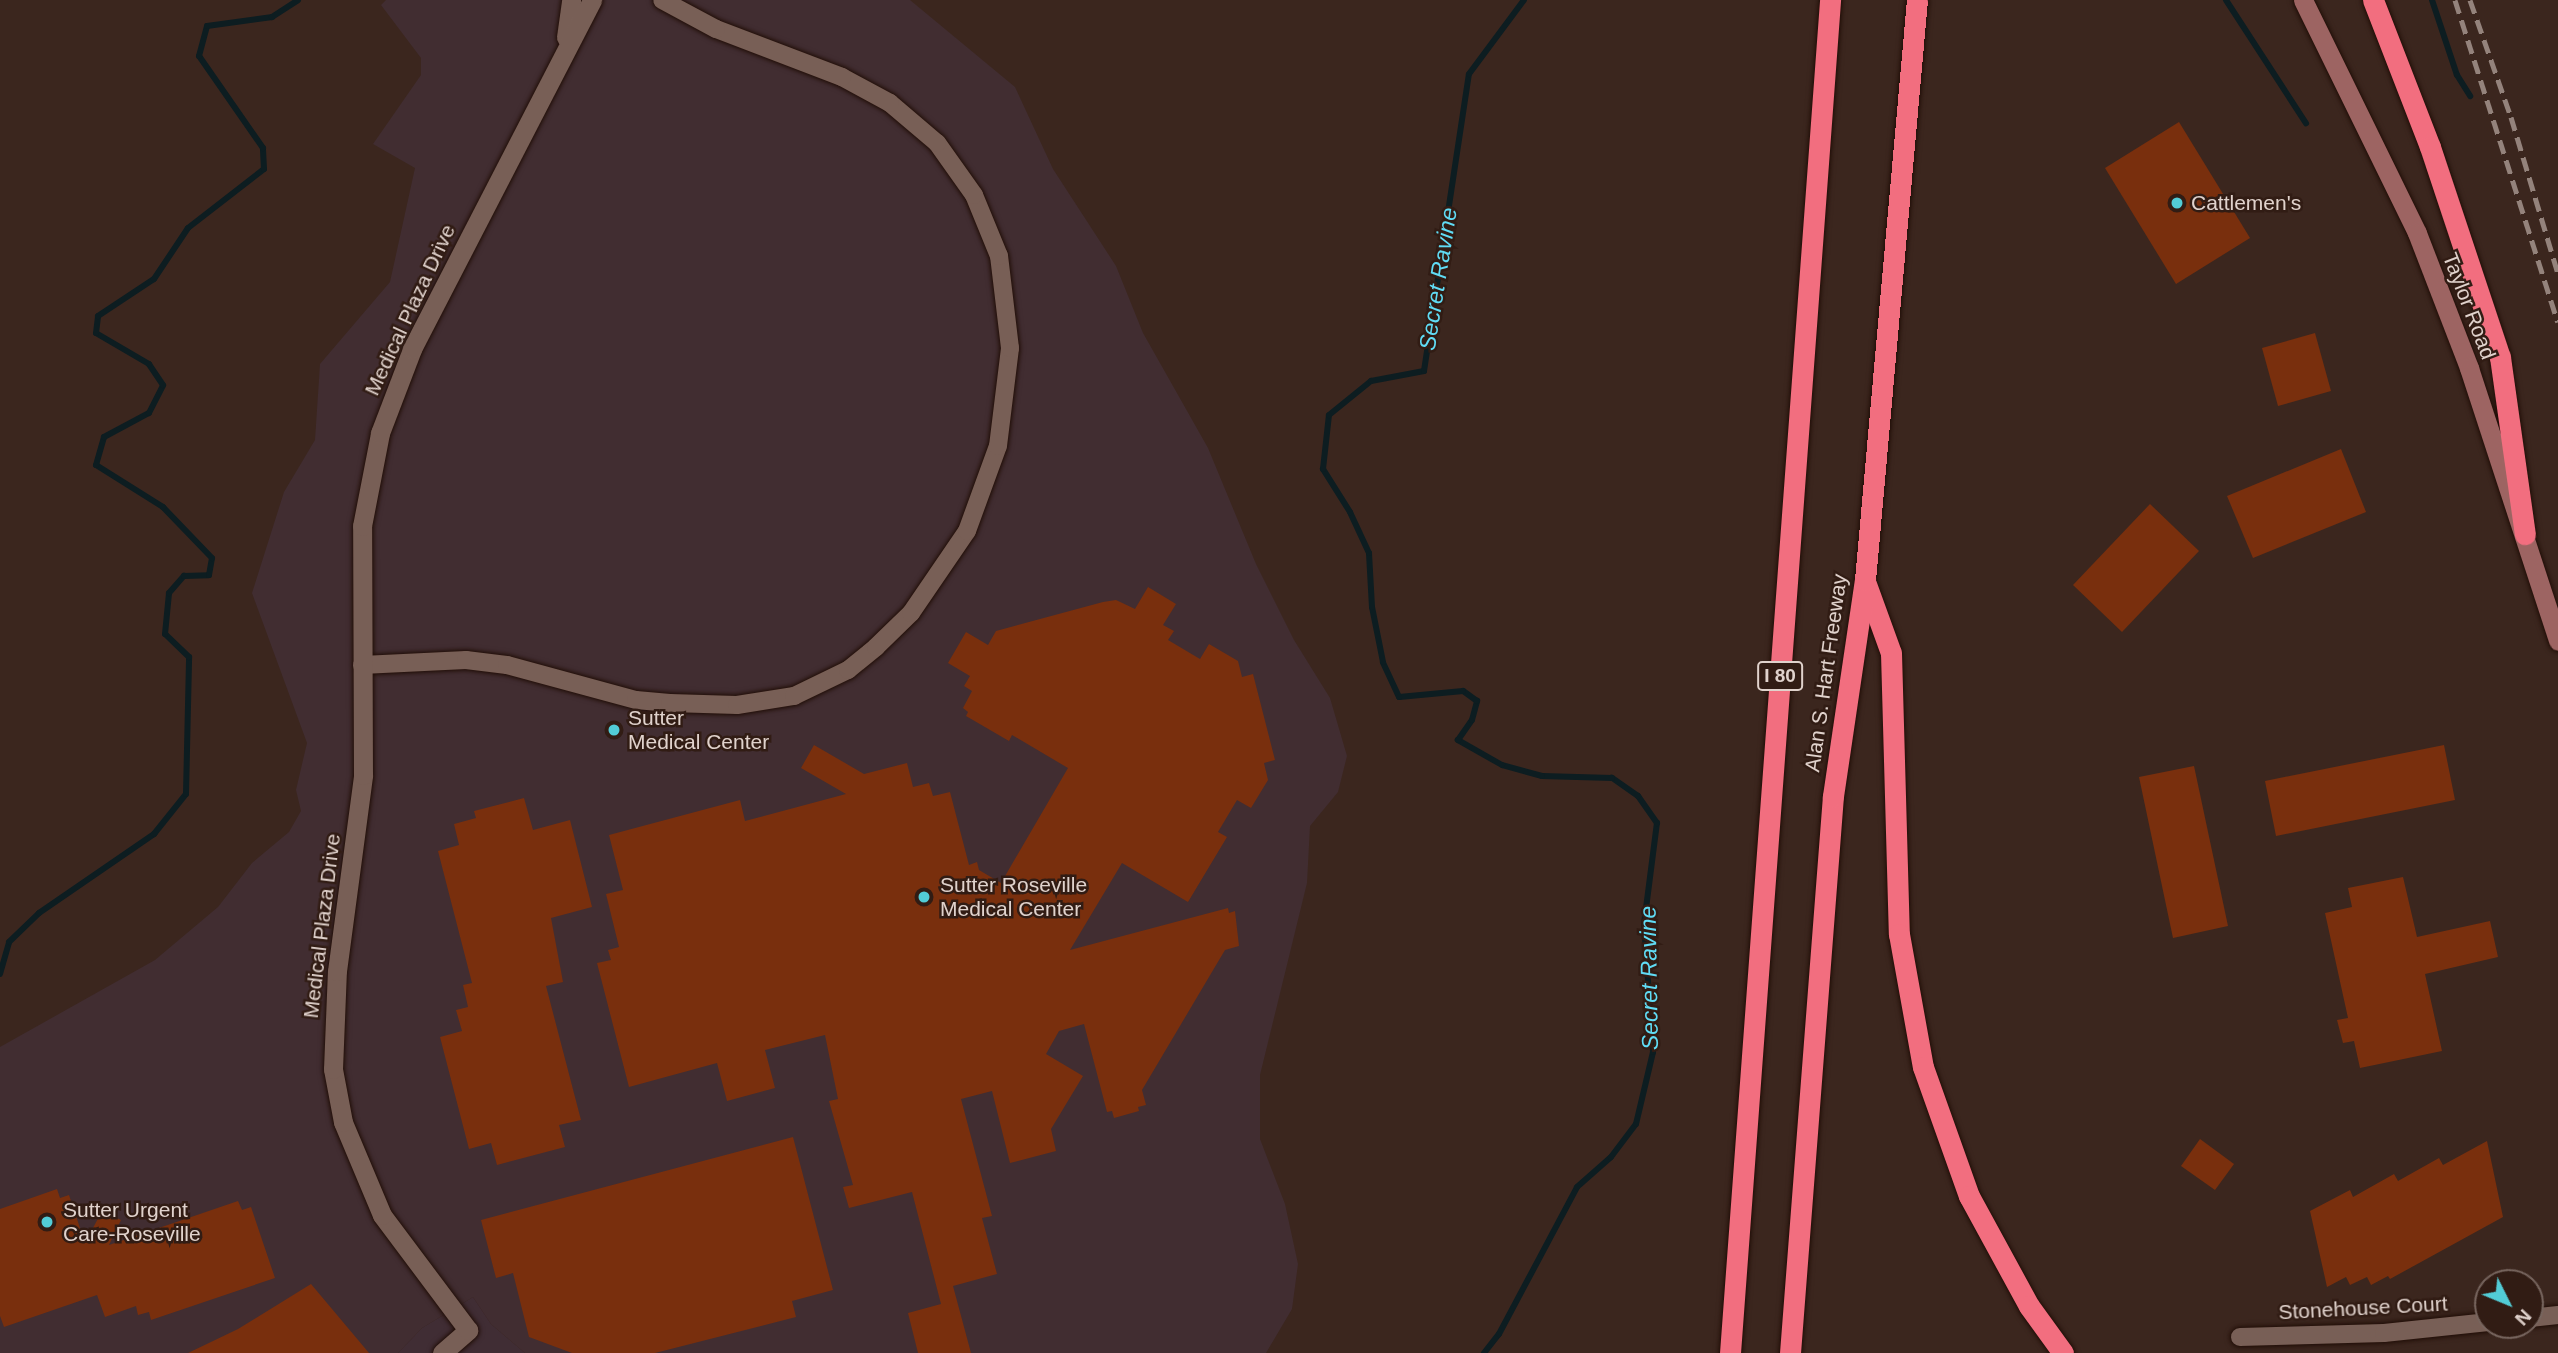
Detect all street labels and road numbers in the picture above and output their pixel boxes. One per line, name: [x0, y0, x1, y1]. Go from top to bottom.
street label: Medical Plaza Drive: [359, 221, 461, 399]
street label: Taylor Road: [2437, 249, 2501, 363]
street label: Alan S. Hart Freeway: [1800, 572, 1852, 774]
road number: I 80: [1756, 660, 1804, 692]
street label: Medical Plaza Drive: [298, 832, 346, 1020]
street label: Stonehouse Court: [2278, 1291, 2448, 1325]

